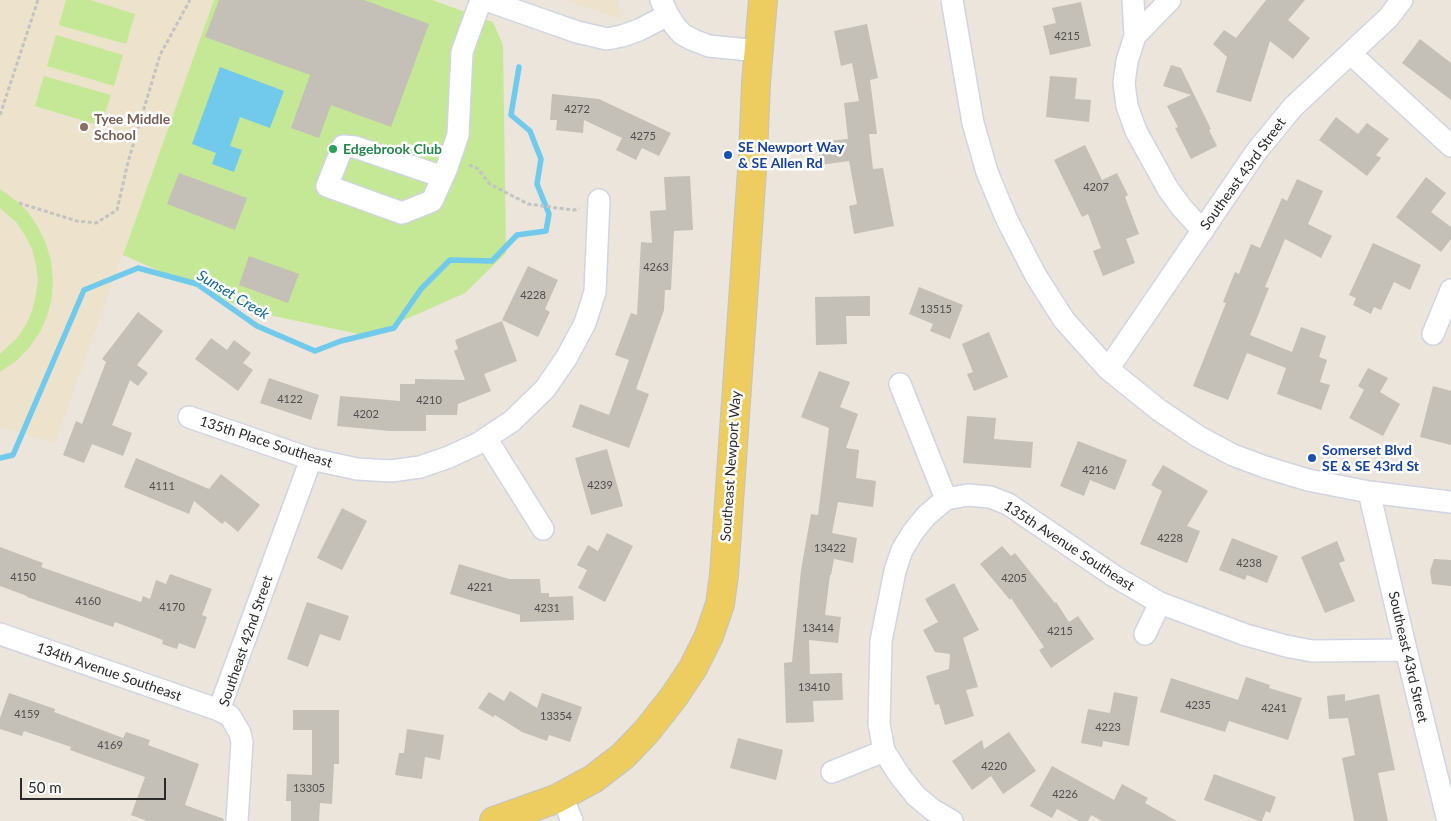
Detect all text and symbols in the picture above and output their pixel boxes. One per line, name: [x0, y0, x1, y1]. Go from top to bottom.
house number: 4215: [1054, 29, 1080, 43]
house number: 4272: [564, 102, 590, 116]
place label: Tyee Middle School: [94, 111, 170, 144]
street label: Southeast 43rd Street: [1197, 115, 1289, 233]
marker: Tyee Middle School: [78, 121, 90, 133]
house number: 4275: [630, 129, 656, 143]
place label: SE Newport Way & SE Allen Rd: [738, 139, 844, 172]
place label: Edgebrook Club: [343, 141, 442, 157]
marker: Edgebrook Club: [327, 143, 339, 155]
marker: SE Newport Way & SE Allen Rd: [722, 149, 734, 161]
house number: 4207: [1083, 180, 1109, 194]
house number: 4263: [643, 260, 669, 274]
water label: Sunset Creek: [194, 266, 272, 324]
house number: 4228: [520, 288, 546, 302]
house number: 13515: [920, 302, 952, 316]
street label: Southeast Newport Way: [717, 390, 745, 542]
house number: 4122: [277, 392, 303, 406]
house number: 4210: [416, 393, 442, 407]
house number: 4202: [353, 407, 379, 421]
street label: 135th Place Southeast: [198, 413, 334, 471]
place label: Somerset Blvd SE & SE 43rd St: [1322, 442, 1419, 474]
marker: Somerset Blvd SE & SE 43rd St: [1306, 452, 1318, 464]
house number: 4216: [1082, 463, 1108, 477]
house number: 4239: [587, 478, 613, 492]
house number: 4111: [149, 479, 175, 493]
street label: 135th Avenue Southeast: [1001, 497, 1137, 595]
house number: 4228: [1157, 531, 1183, 545]
house number: 13422: [814, 541, 846, 555]
house number: 4238: [1236, 556, 1262, 570]
house number: 4150: [10, 570, 36, 584]
house number: 4205: [1001, 571, 1027, 585]
street label: Southeast 42nd Street: [216, 573, 276, 709]
house number: 4221: [467, 580, 493, 594]
street label: Southeast 43rd Street: [1385, 590, 1431, 724]
house number: 4160: [75, 594, 101, 608]
house number: 4170: [159, 600, 185, 614]
house number: 4231: [534, 601, 560, 615]
house number: 13414: [802, 621, 834, 635]
house number: 4215: [1047, 624, 1073, 638]
street label: 134th Avenue Southeast: [34, 639, 184, 705]
house number: 13410: [798, 680, 830, 694]
house number: 4235: [1185, 698, 1211, 712]
house number: 4241: [1261, 701, 1287, 715]
house number: 4159: [14, 707, 40, 721]
house number: 13354: [540, 709, 572, 723]
house number: 4223: [1095, 720, 1121, 734]
house number: 4169: [97, 738, 123, 752]
house number: 4220: [981, 759, 1007, 773]
scale bar: [22, 768, 169, 800]
text: 50 m: [28, 778, 62, 796]
house number: 13305: [293, 781, 325, 795]
house number: 4226: [1052, 787, 1078, 801]

